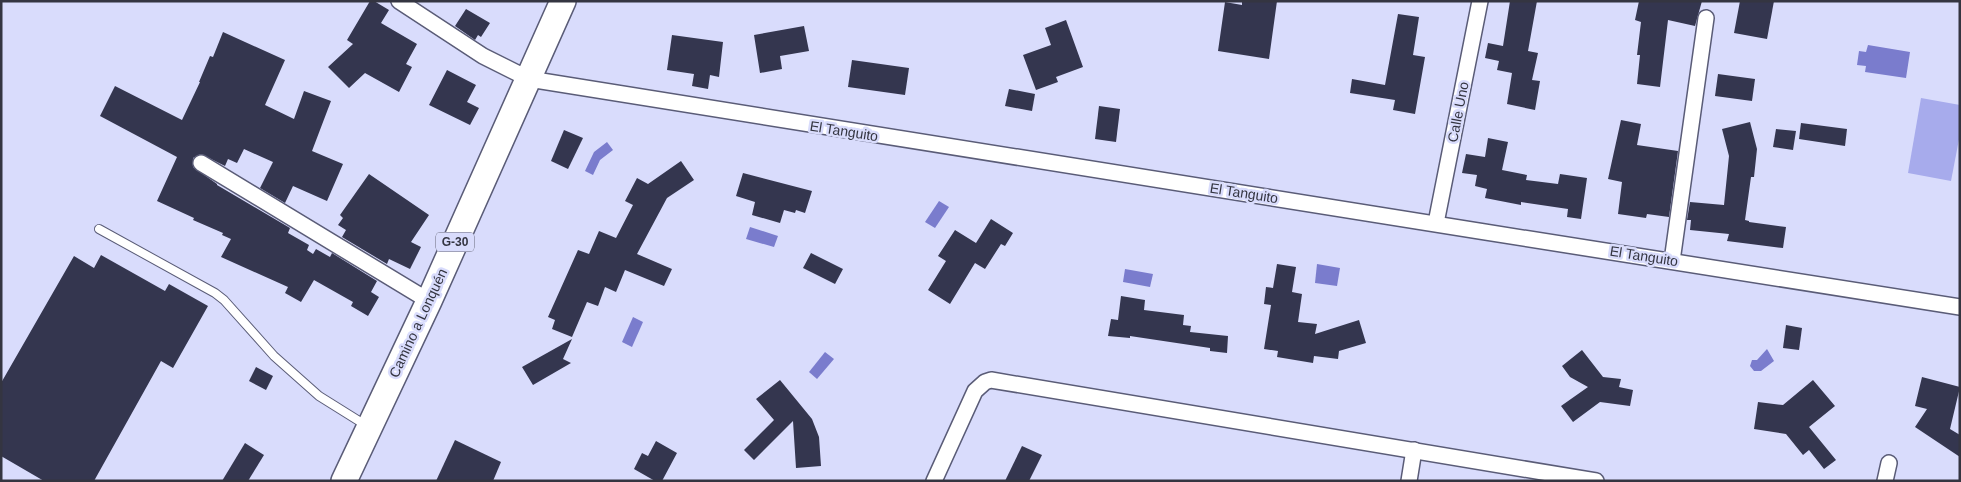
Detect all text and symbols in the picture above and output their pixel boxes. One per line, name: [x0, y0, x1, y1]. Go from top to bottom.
street label: Calle Uno: [1444, 80, 1472, 144]
street label: El Tanguito: [809, 118, 880, 144]
street label: El Tanguito: [1209, 180, 1280, 206]
road number: G-30: [436, 232, 474, 252]
street label: El Tanguito: [1609, 243, 1680, 269]
street label: Camino a Lonquén: [386, 266, 450, 380]

